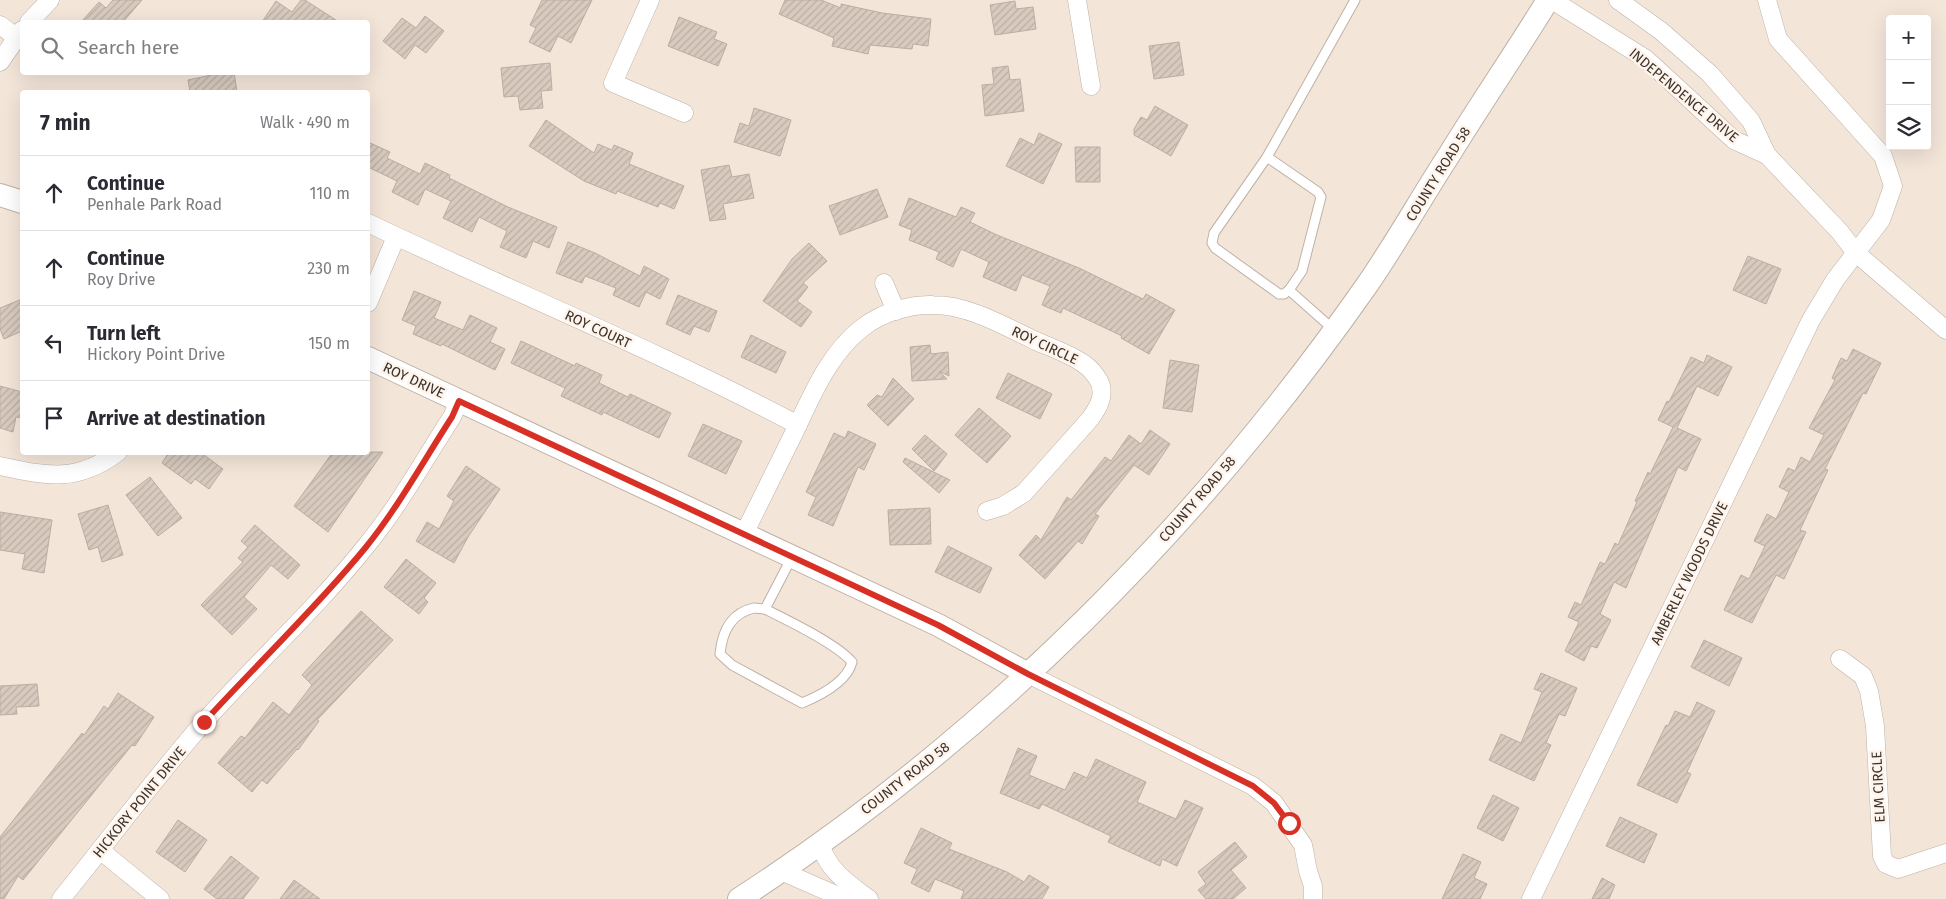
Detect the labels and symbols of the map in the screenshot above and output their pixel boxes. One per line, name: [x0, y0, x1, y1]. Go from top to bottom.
street label: INDEPENDENCE DRIVE: [1626, 45, 1742, 146]
street label: COUNTY ROAD 58: [1403, 124, 1474, 225]
street label: ROY COURT: [562, 307, 634, 352]
street label: ROY CIRCLE: [1009, 323, 1081, 368]
street label: ROY DRIVE: [380, 359, 447, 402]
street label: COUNTY ROAD 58: [1156, 453, 1239, 546]
street label: AMBERLEY WOODS DRIVE: [1647, 499, 1732, 648]
route end: [193, 711, 216, 734]
street label: COUNTY ROAD 58: [857, 738, 953, 818]
street label: HICKORY POINT DRIVE: [89, 743, 189, 861]
street label: ELM CIRCLE: [1868, 751, 1889, 823]
route start: [1278, 812, 1301, 835]

